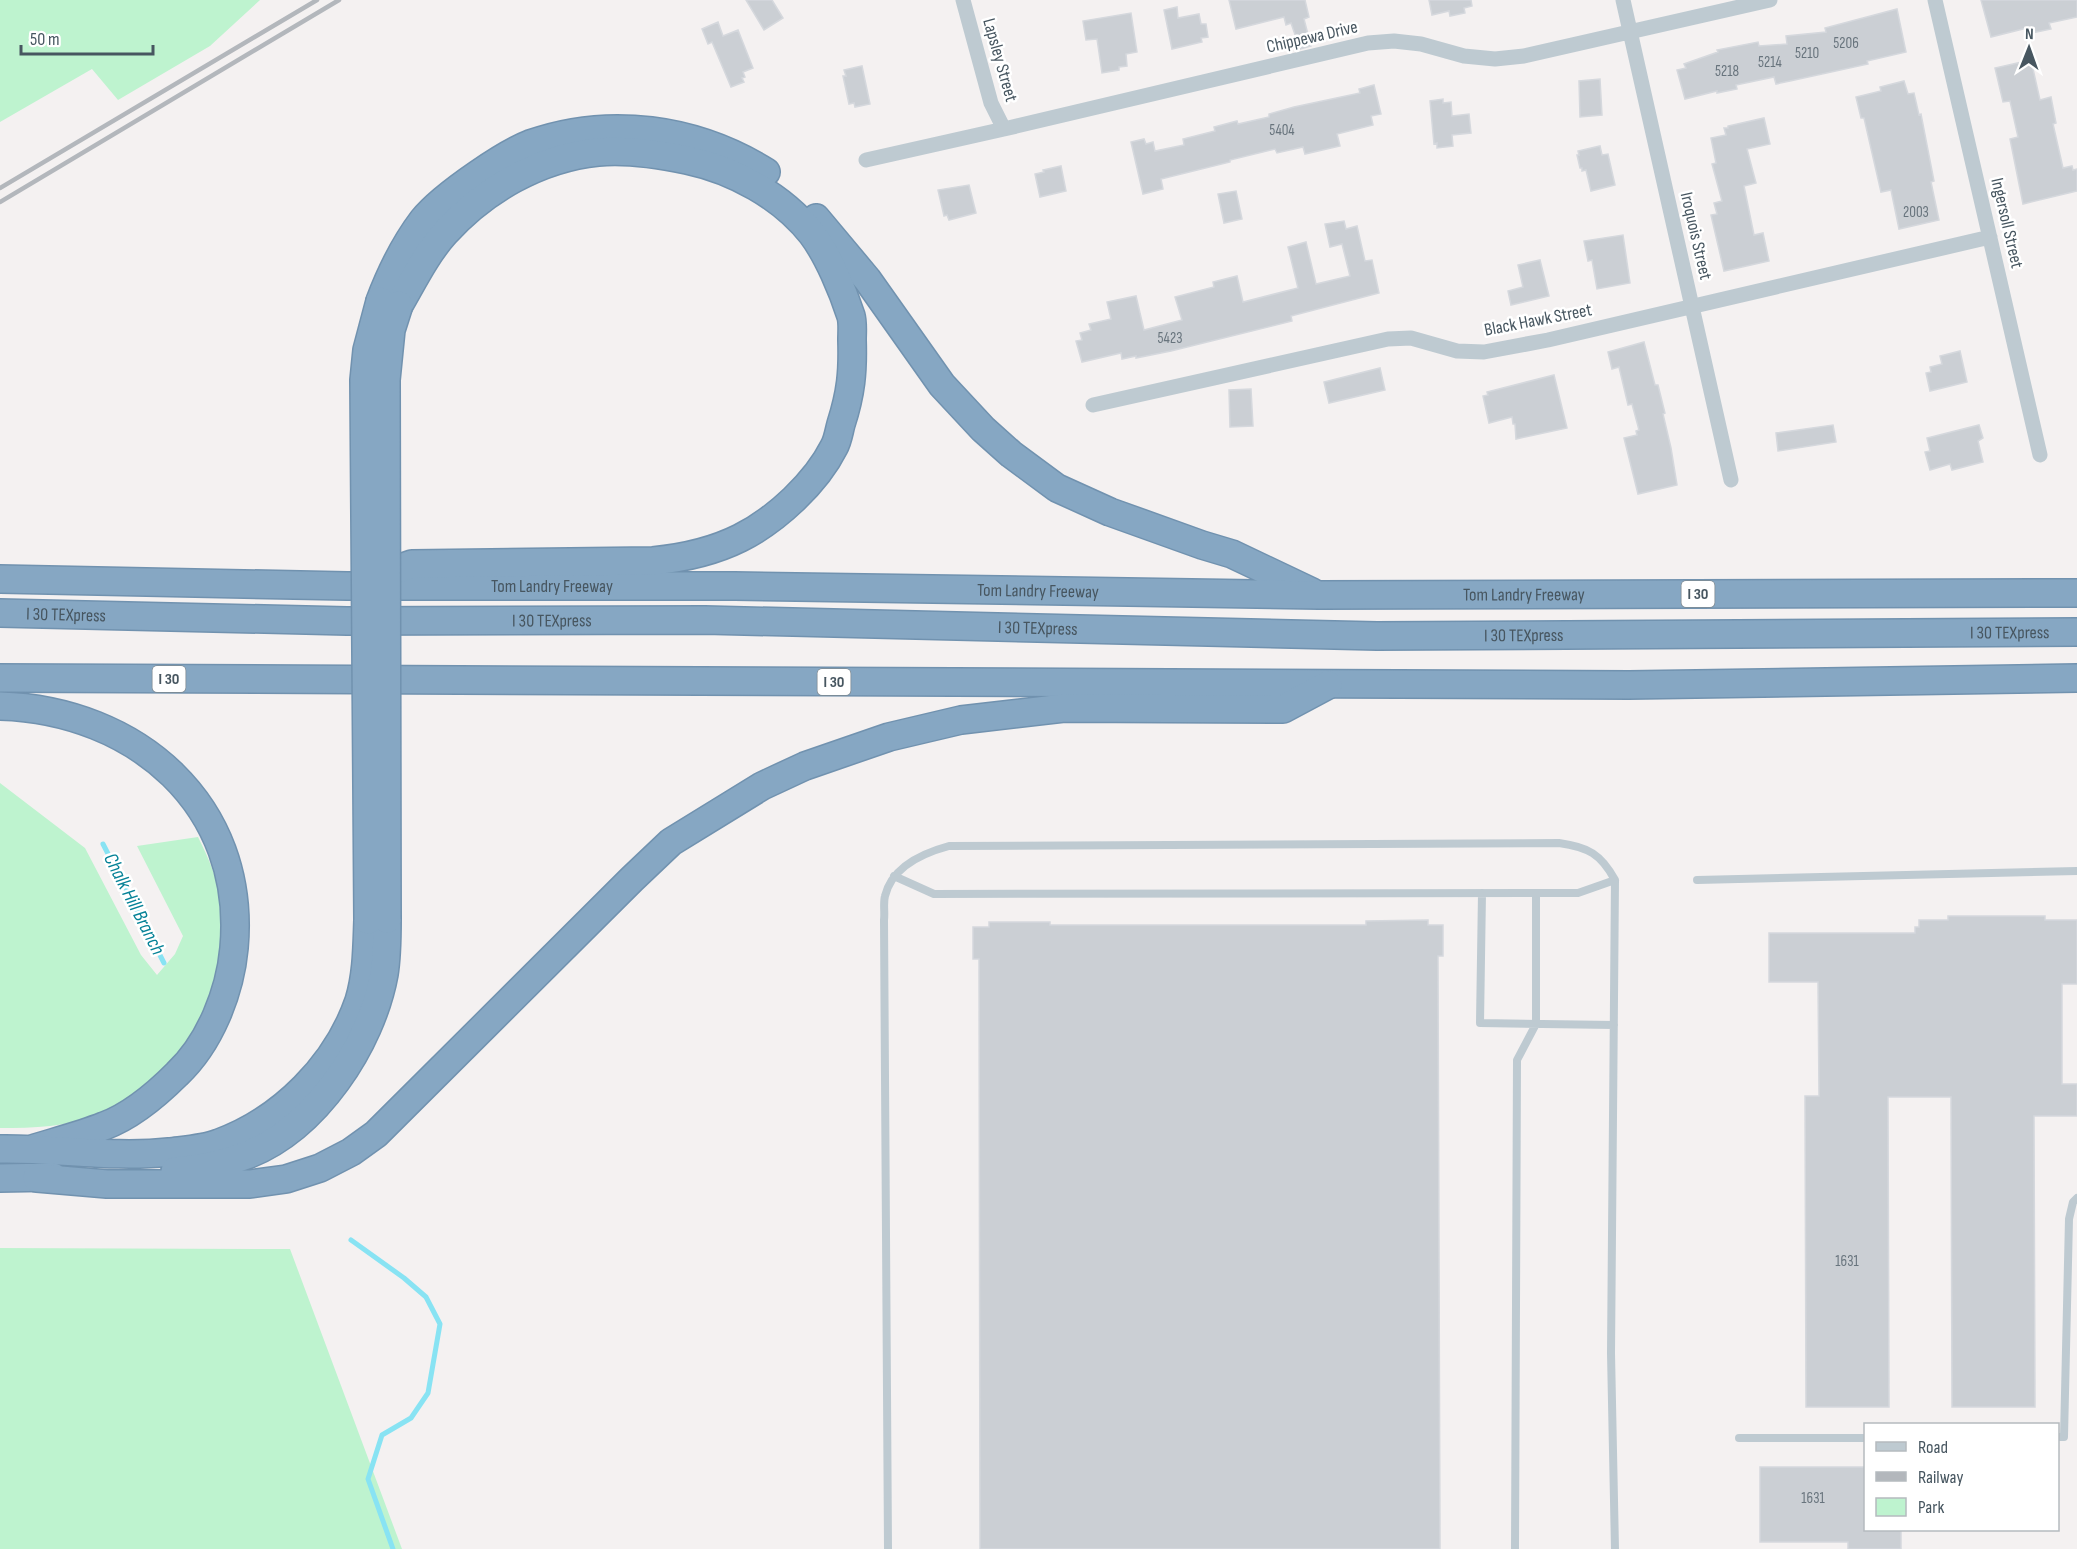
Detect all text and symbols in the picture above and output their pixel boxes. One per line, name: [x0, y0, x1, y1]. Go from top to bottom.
street label: Lapsley Street: [978, 16, 1022, 105]
street label: Chippewa Drive: [1264, 16, 1360, 58]
scale bar: [21, 18, 153, 56]
north arrow: [1999, 18, 2059, 78]
text: N: [2025, 25, 2034, 44]
text: 50 m: [30, 29, 60, 50]
house number: 5206: [1833, 34, 1859, 53]
house number: 5210: [1795, 44, 1819, 63]
house number: 5214: [1758, 53, 1782, 72]
house number: 5218: [1715, 62, 1739, 81]
house number: 5404: [1269, 121, 1295, 140]
street label: Ingersoll Street: [1986, 176, 2028, 271]
street label: Iroquois Street: [1676, 190, 1716, 282]
house number: 2003: [1903, 203, 1929, 222]
street label: Black Hawk Street: [1482, 299, 1594, 341]
house number: 5423: [1158, 329, 1182, 348]
street label: Tom Landry Freeway: [491, 576, 613, 597]
street label: Tom Landry Freeway: [977, 579, 1099, 602]
road number: I 30: [1682, 581, 1714, 607]
street label: Tom Landry Freeway: [1463, 584, 1585, 605]
street label: I 30 TEXpress: [26, 603, 106, 626]
street label: I 30 TEXpress: [512, 610, 592, 631]
street label: I 30 TEXpress: [998, 616, 1078, 639]
street label: I 30 TEXpress: [1970, 622, 2050, 643]
street label: I 30 TEXpress: [1484, 624, 1564, 646]
road number: I 30: [152, 666, 186, 692]
road number: I 30: [818, 669, 850, 695]
water label: Chalk Hill Branch: [98, 849, 170, 959]
house number: 1631: [1835, 1252, 1859, 1271]
legend: [1864, 1423, 2059, 1531]
text: Road: [1918, 1437, 1948, 1458]
text: Railway: [1918, 1467, 1963, 1488]
house number: 1631: [1801, 1489, 1825, 1508]
text: Park: [1918, 1497, 1944, 1518]

